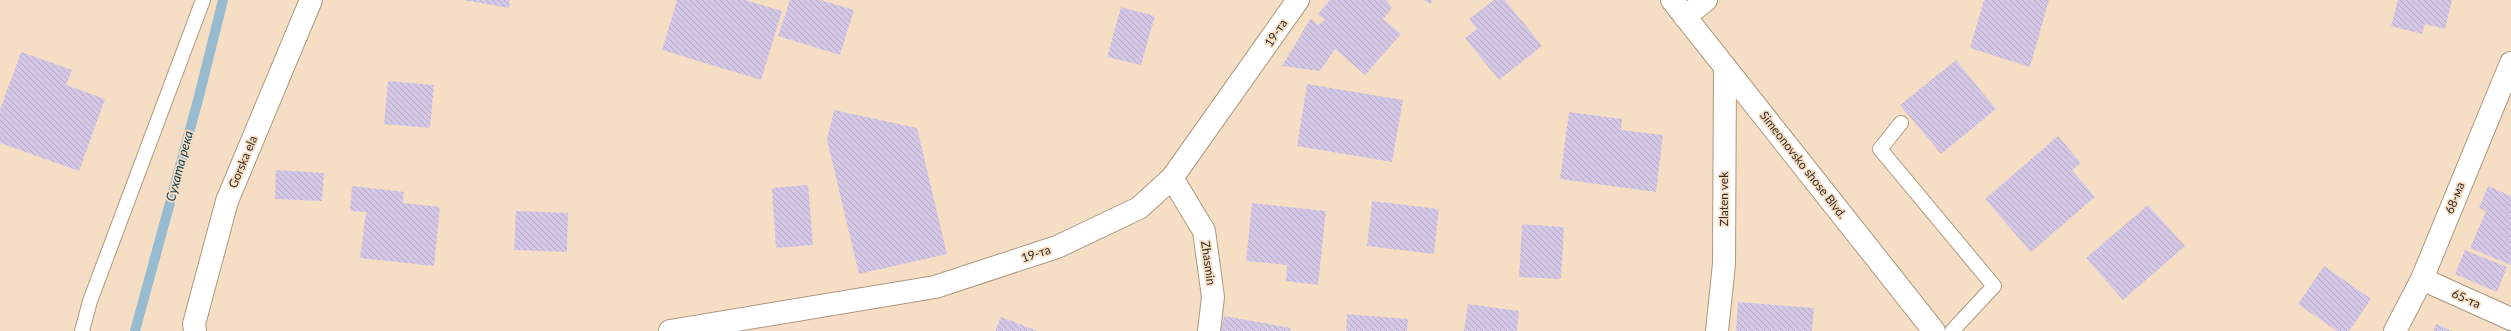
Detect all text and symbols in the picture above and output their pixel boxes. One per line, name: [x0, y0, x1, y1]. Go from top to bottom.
street label: 19-та: [1261, 16, 1290, 49]
street label: Simeonovsko shose Blvd.: [1757, 108, 1850, 221]
water label: Сухата река: [162, 129, 196, 203]
street label: Gorska ela: [225, 133, 260, 190]
street label: Zlaten vek: [1716, 171, 1731, 226]
street label: 68-ма: [2441, 180, 2468, 216]
street label: Zhasmin: [1198, 240, 1219, 286]
street label: 19-та: [1019, 242, 1053, 265]
street label: 65-та: [2449, 286, 2483, 312]

